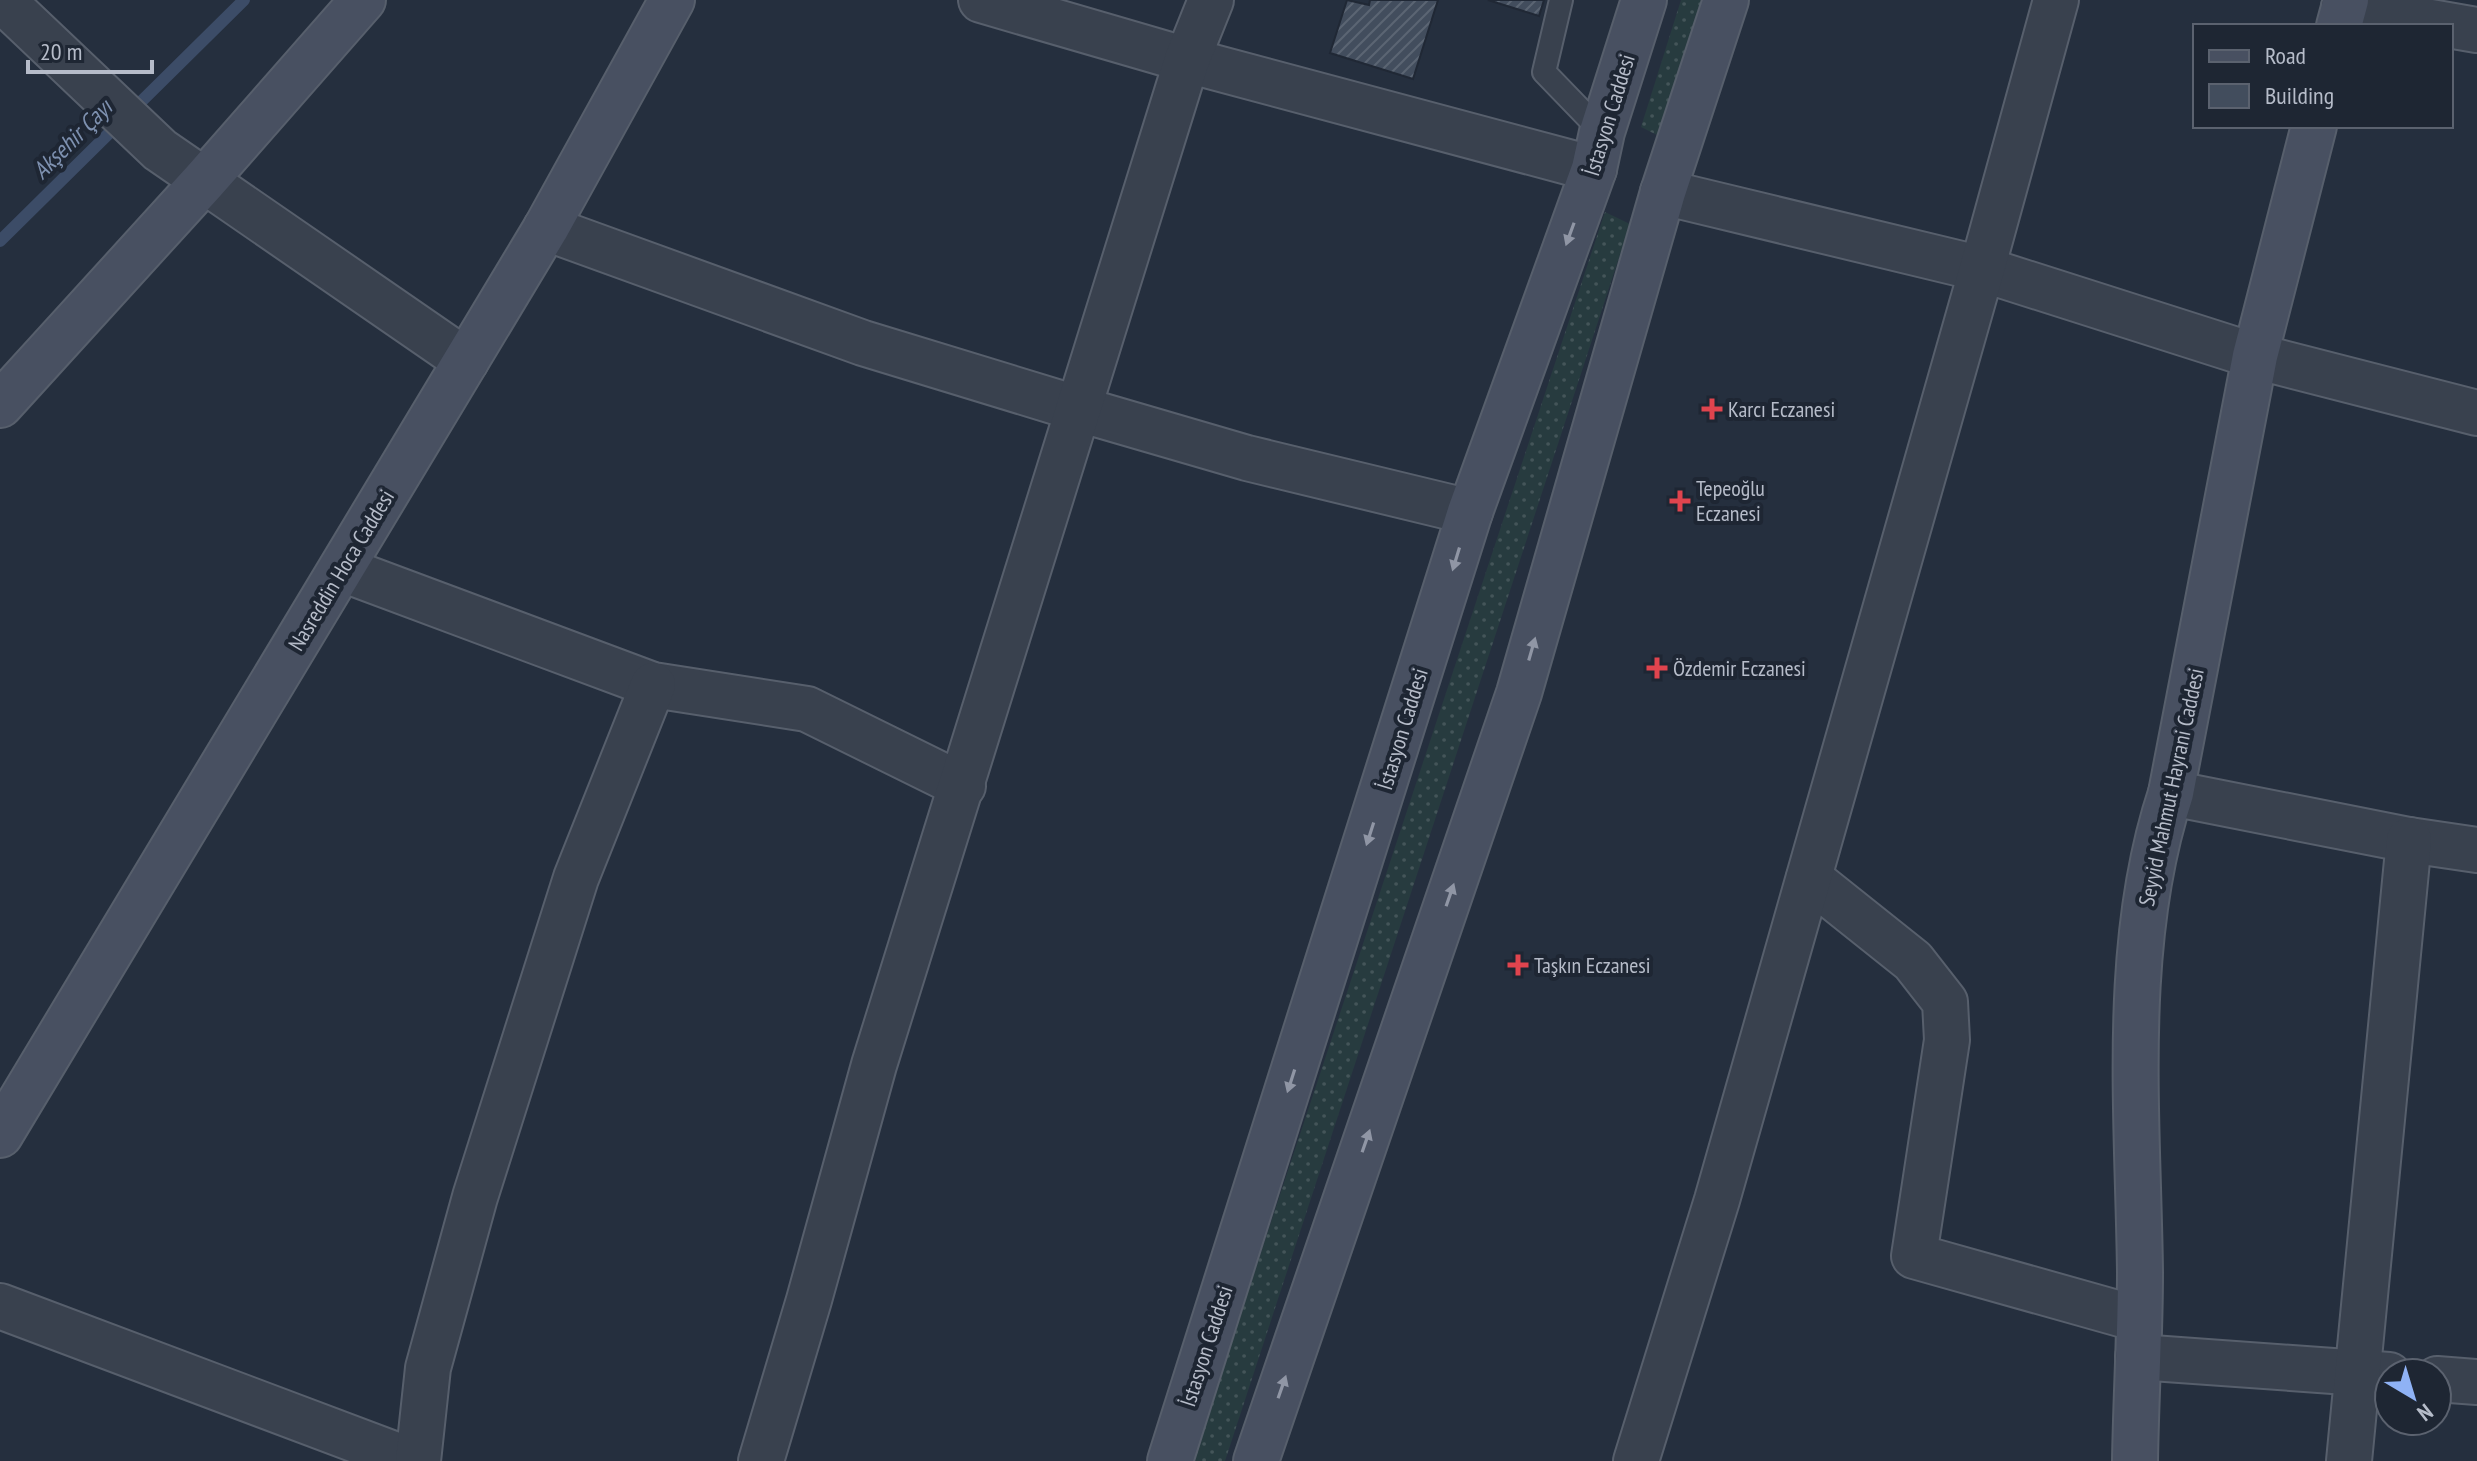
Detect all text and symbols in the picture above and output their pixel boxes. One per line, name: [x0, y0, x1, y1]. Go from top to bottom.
scale bar: [28, 24, 152, 74]
legend: [2193, 24, 2453, 128]
text: 20 m: [40, 36, 82, 67]
text: Road: [2265, 40, 2306, 71]
street label: İstasyon Caddesi: [1577, 51, 1641, 179]
text: Building: [2265, 80, 2334, 111]
water label: Akşehir Çayı: [25, 91, 120, 186]
one-way arrow: [1563, 223, 1576, 247]
place label: Karcı Eczanesi: [1728, 395, 1835, 423]
marker: Karcı Eczanesi: [1703, 400, 1721, 418]
place label: Tepeoğlu Eczanesi: [1696, 474, 1765, 527]
street label: Nasreddin Hoca Caddesi: [282, 484, 400, 656]
marker: Tepeoğlu Eczanesi: [1671, 492, 1689, 510]
one-way arrow: [1449, 547, 1461, 571]
one-way arrow: [1526, 636, 1539, 660]
place label: Özdemir Eczanesi: [1673, 654, 1806, 682]
marker: Özdemir Eczanesi: [1648, 659, 1666, 677]
street label: İstasyon Caddesi: [1370, 665, 1434, 793]
street label: Seyyid Mahmut Hayrani Caddesi: [2132, 665, 2210, 909]
one-way arrow: [1363, 822, 1375, 846]
one-way arrow: [1444, 883, 1457, 907]
place label: Taşkın Eczanesi: [1534, 951, 1651, 979]
marker: Taşkın Eczanesi: [1509, 956, 1527, 974]
one-way arrow: [1284, 1070, 1297, 1094]
one-way arrow: [1360, 1129, 1372, 1153]
street label: İstasyon Caddesi: [1173, 1282, 1239, 1410]
north arrow: [2373, 1357, 2453, 1437]
one-way arrow: [1276, 1375, 1288, 1399]
text: N: [2412, 1398, 2439, 1427]

